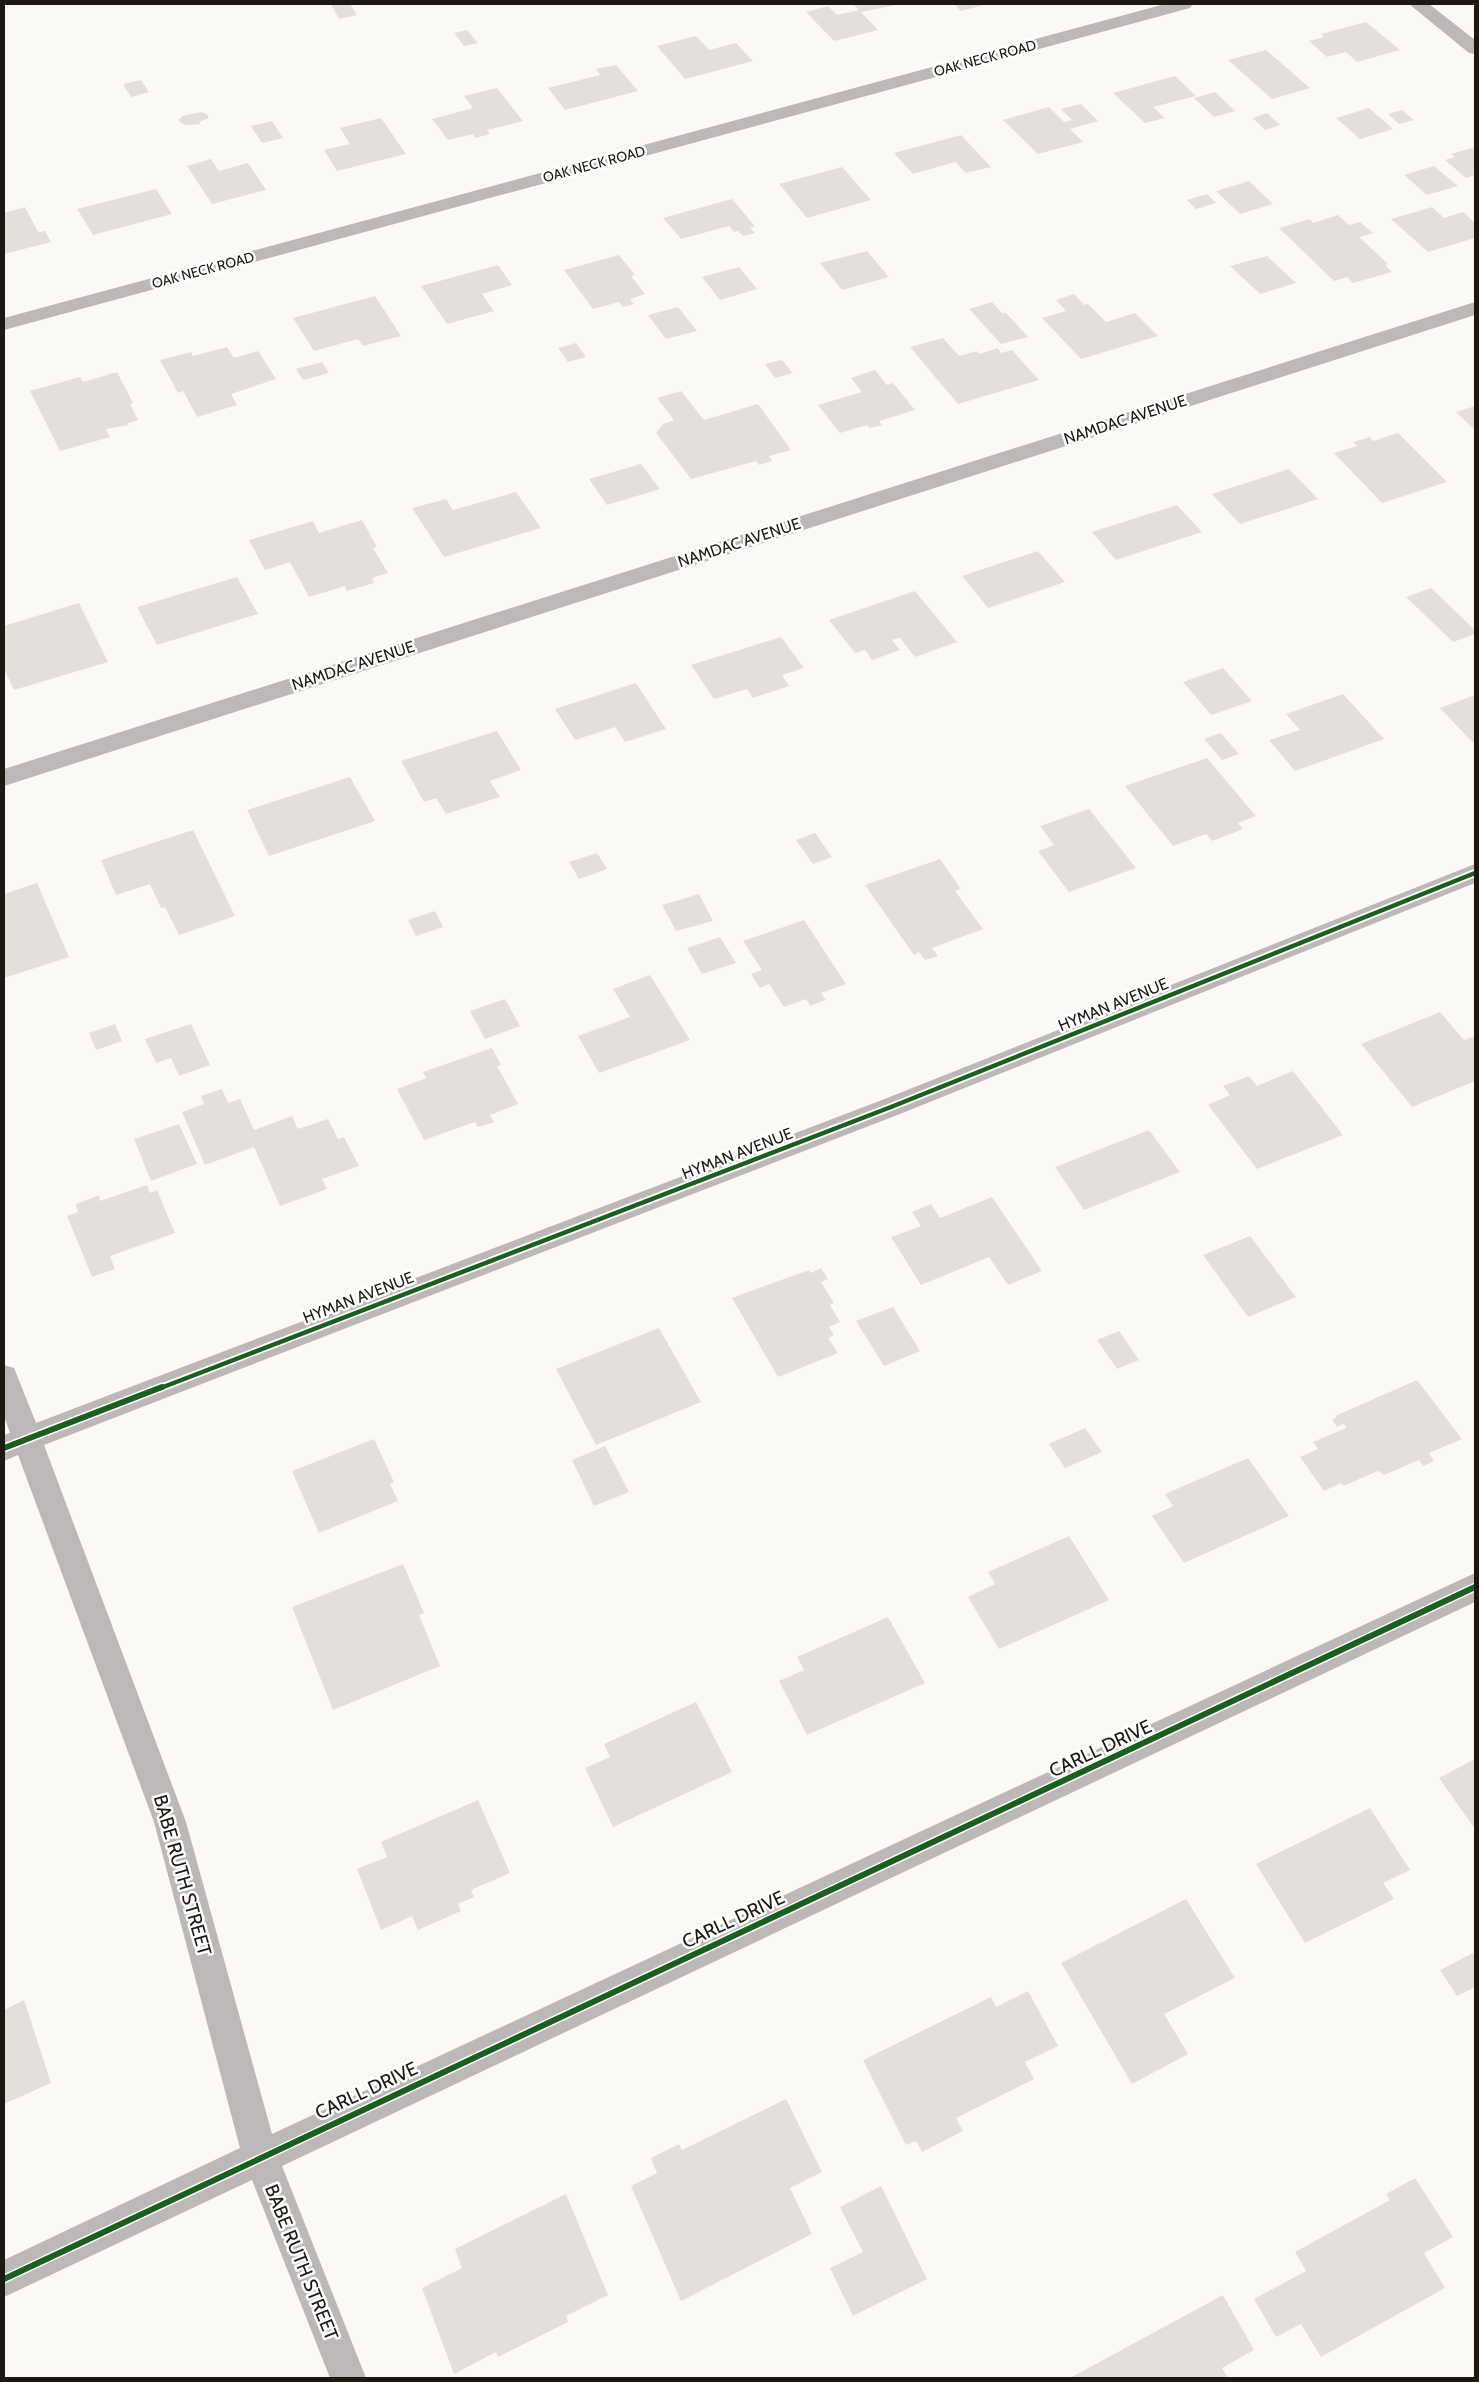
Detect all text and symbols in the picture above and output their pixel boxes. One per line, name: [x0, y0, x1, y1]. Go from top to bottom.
street label: OAK NECK ROAD: [932, 36, 1038, 80]
street label: OAK NECK ROAD: [541, 142, 647, 186]
street label: OAK NECK ROAD: [150, 248, 256, 292]
street label: NAMDAC AVENUE: [1061, 391, 1189, 448]
street label: NAMDAC AVENUE: [675, 514, 803, 571]
street label: NAMDAC AVENUE: [289, 637, 417, 694]
street label: HYMAN AVENUE: [1055, 974, 1171, 1035]
street label: HYMAN AVENUE: [679, 1124, 795, 1183]
street label: HYMAN AVENUE: [300, 1268, 416, 1327]
street label: CARLL DRIVE: [1045, 1715, 1155, 1782]
street label: BABE RUTH STREET: [149, 1792, 216, 1958]
street label: CARLL DRIVE: [678, 1886, 788, 1953]
street label: CARLL DRIVE: [311, 2057, 421, 2124]
street label: BABE RUTH STREET: [260, 2181, 343, 2343]

